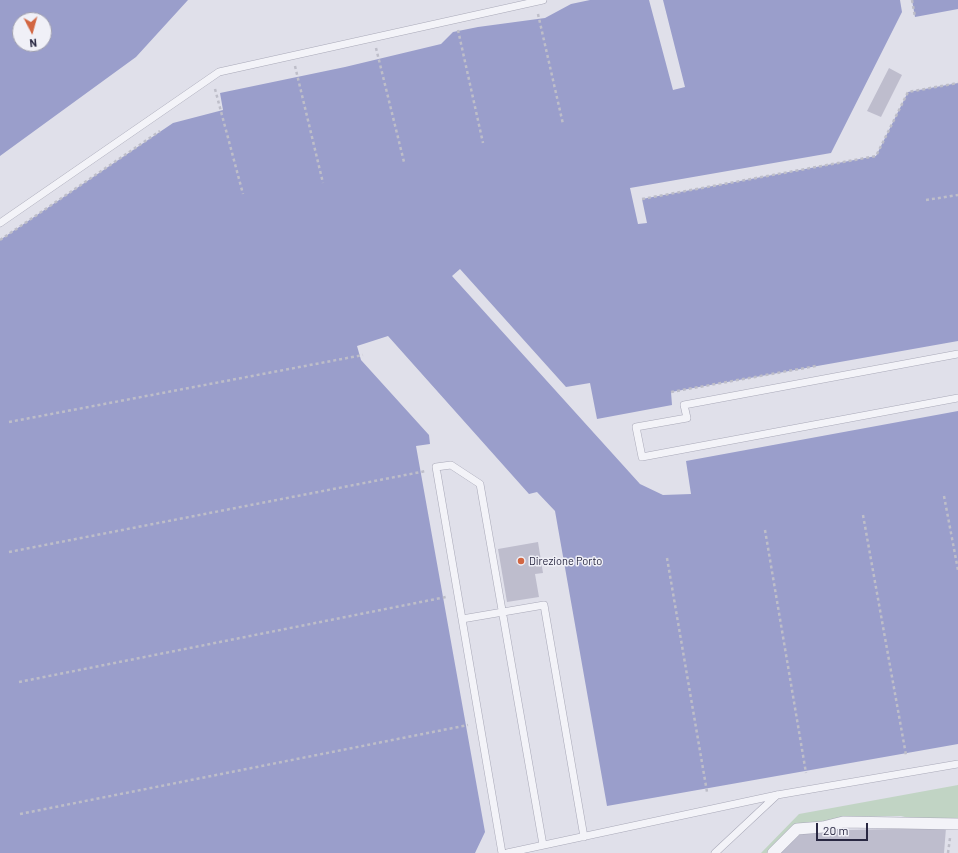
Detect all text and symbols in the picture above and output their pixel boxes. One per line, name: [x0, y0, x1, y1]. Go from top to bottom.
north arrow: [12, 12, 52, 52]
text: N: [29, 37, 38, 50]
place label: Direzione Porto: [529, 554, 602, 568]
marker: Direzione Porto: [516, 556, 526, 566]
scale bar: [818, 815, 870, 841]
text: 20 m: [823, 823, 849, 837]

